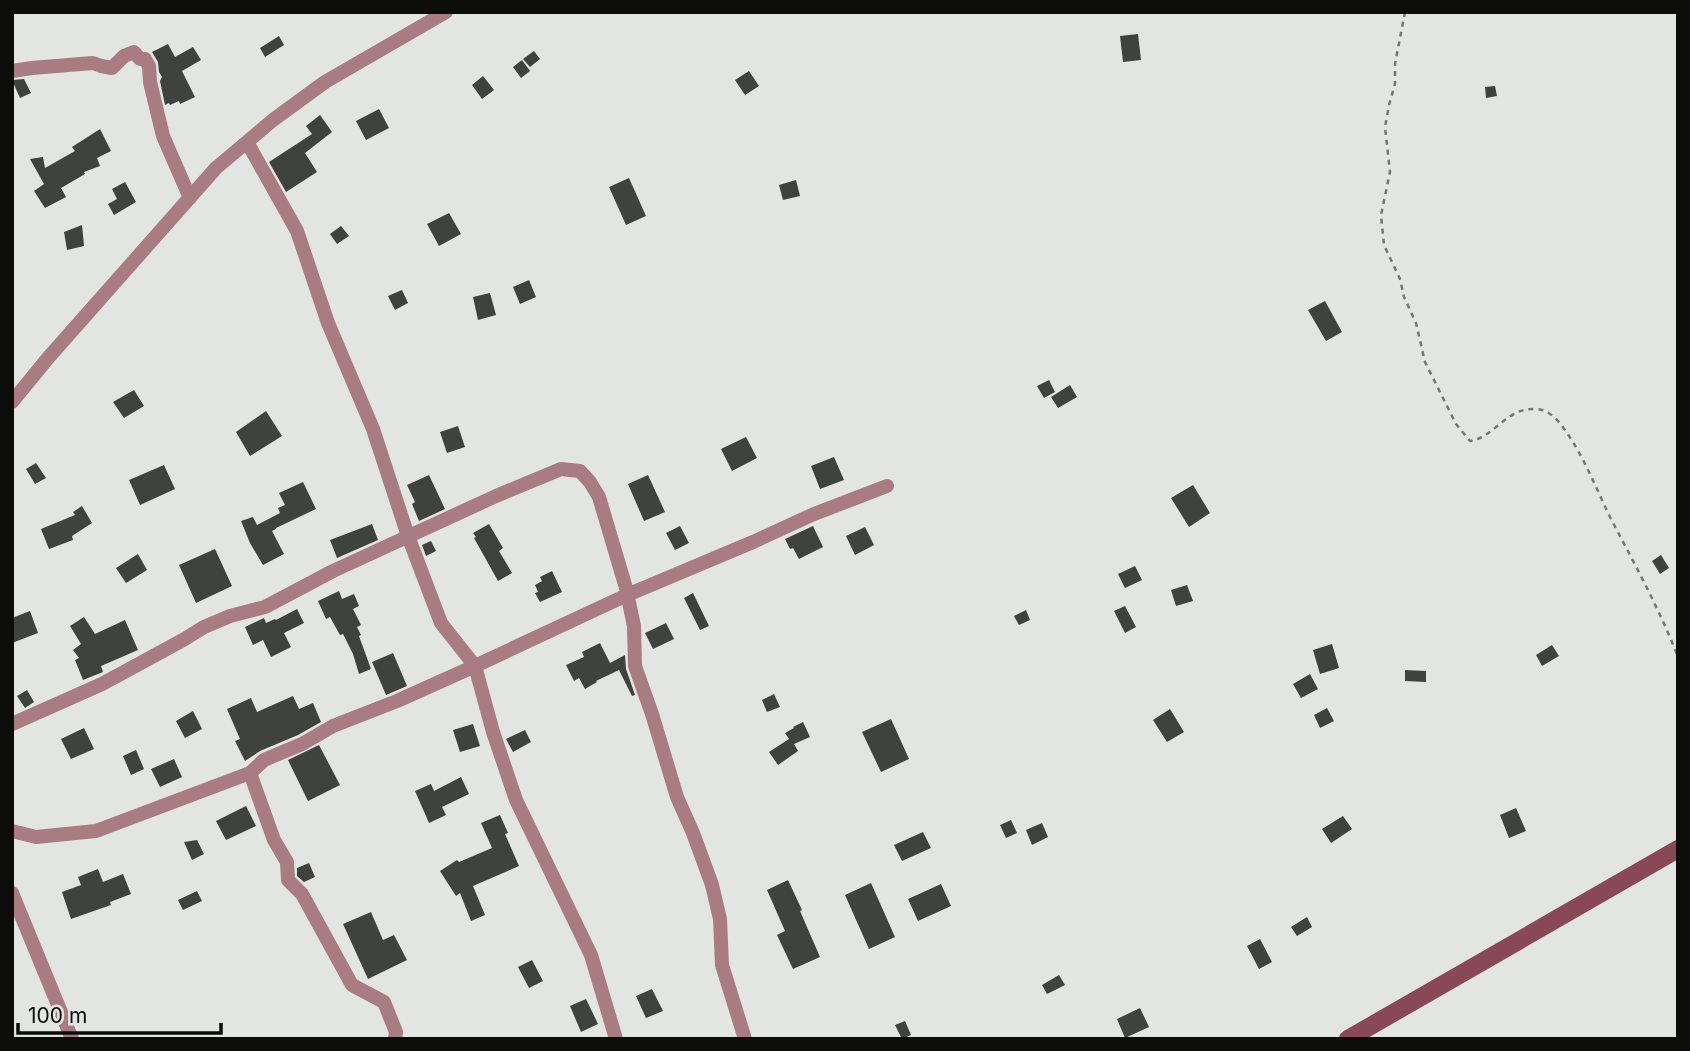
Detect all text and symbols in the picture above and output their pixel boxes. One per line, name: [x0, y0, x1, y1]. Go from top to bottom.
scale bar: [18, 992, 220, 1036]
text: 100 m: [28, 1003, 87, 1028]

